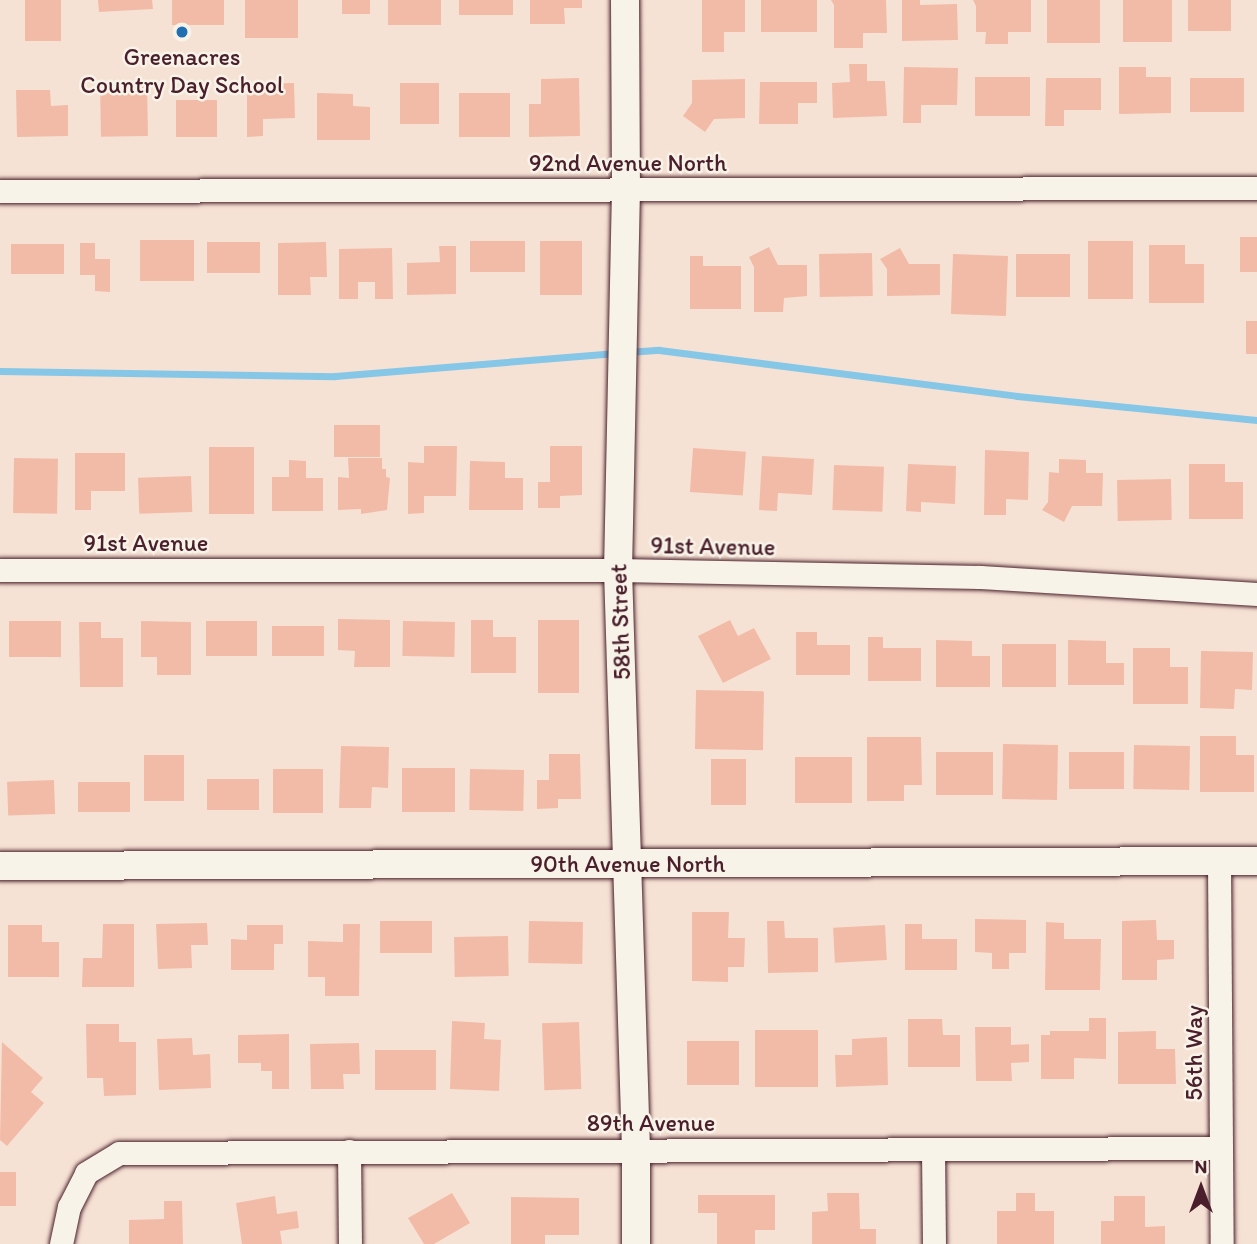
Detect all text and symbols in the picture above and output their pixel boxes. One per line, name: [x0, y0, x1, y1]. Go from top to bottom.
marker: Greenacres Country Day School: [174, 24, 190, 40]
place label: Greenacres Country Day School: [81, 43, 283, 99]
street label: 92nd Avenue North: [529, 149, 727, 177]
street label: 91st Avenue: [84, 529, 208, 557]
street label: 91st Avenue: [651, 531, 775, 561]
street label: 58th Street: [604, 564, 636, 680]
street label: 90th Avenue North: [531, 850, 725, 878]
street label: 56th Way: [1180, 1005, 1208, 1101]
street label: 89th Avenue: [587, 1109, 715, 1137]
north arrow: [1166, 1153, 1236, 1223]
text: N: [1195, 1155, 1207, 1178]

